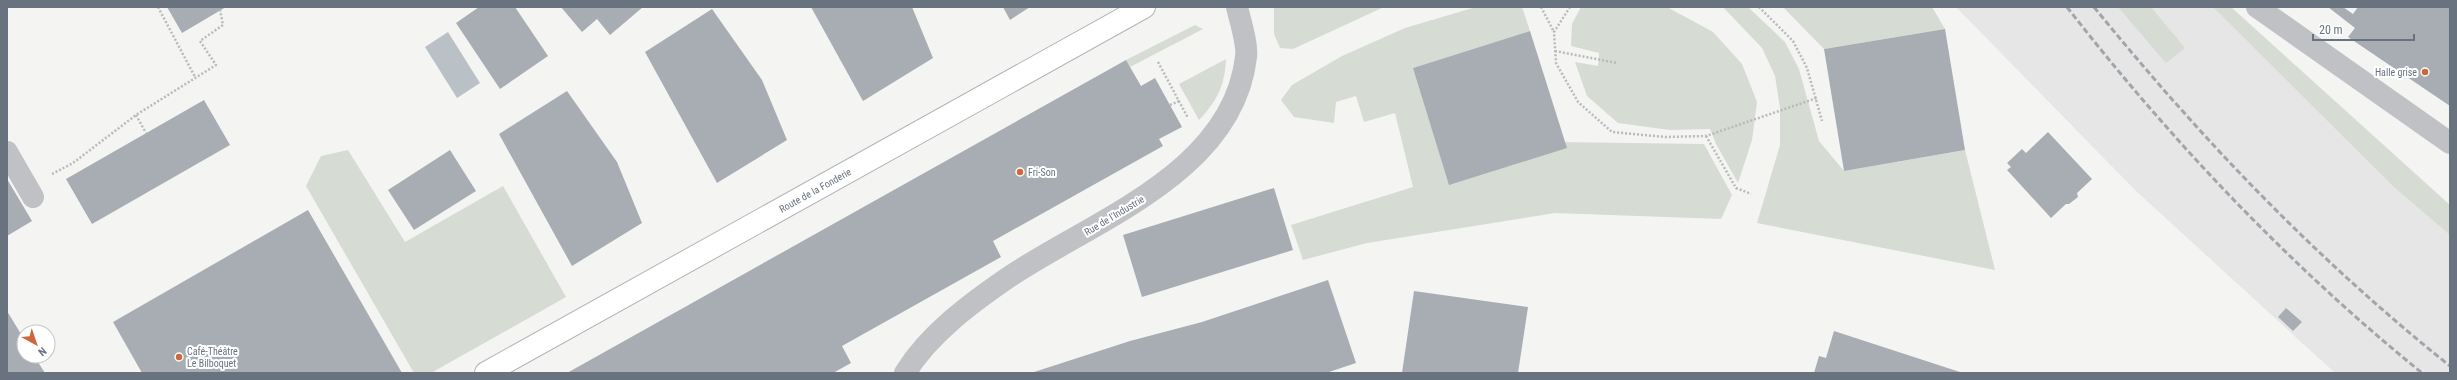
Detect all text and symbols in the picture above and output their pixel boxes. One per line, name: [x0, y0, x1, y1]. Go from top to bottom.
scale bar: [2313, 16, 2414, 42]
text: 20 m: [2319, 23, 2343, 37]
place label: Halle grise: [2375, 67, 2417, 78]
marker: Halle grise: [2420, 67, 2430, 77]
street label: Route de la Fonderie: [777, 166, 853, 215]
marker: Fri-Son: [1015, 167, 1025, 177]
place label: Fri-Son: [1028, 167, 1056, 178]
street label: Rue de l'Industrie: [1082, 193, 1146, 238]
north arrow: [16, 324, 56, 364]
text: N: [35, 344, 49, 359]
place label: Café-Théâtre Le Bilboquet: [187, 346, 238, 369]
marker: Café-Théâtre Le Bilboquet: [174, 352, 184, 362]

